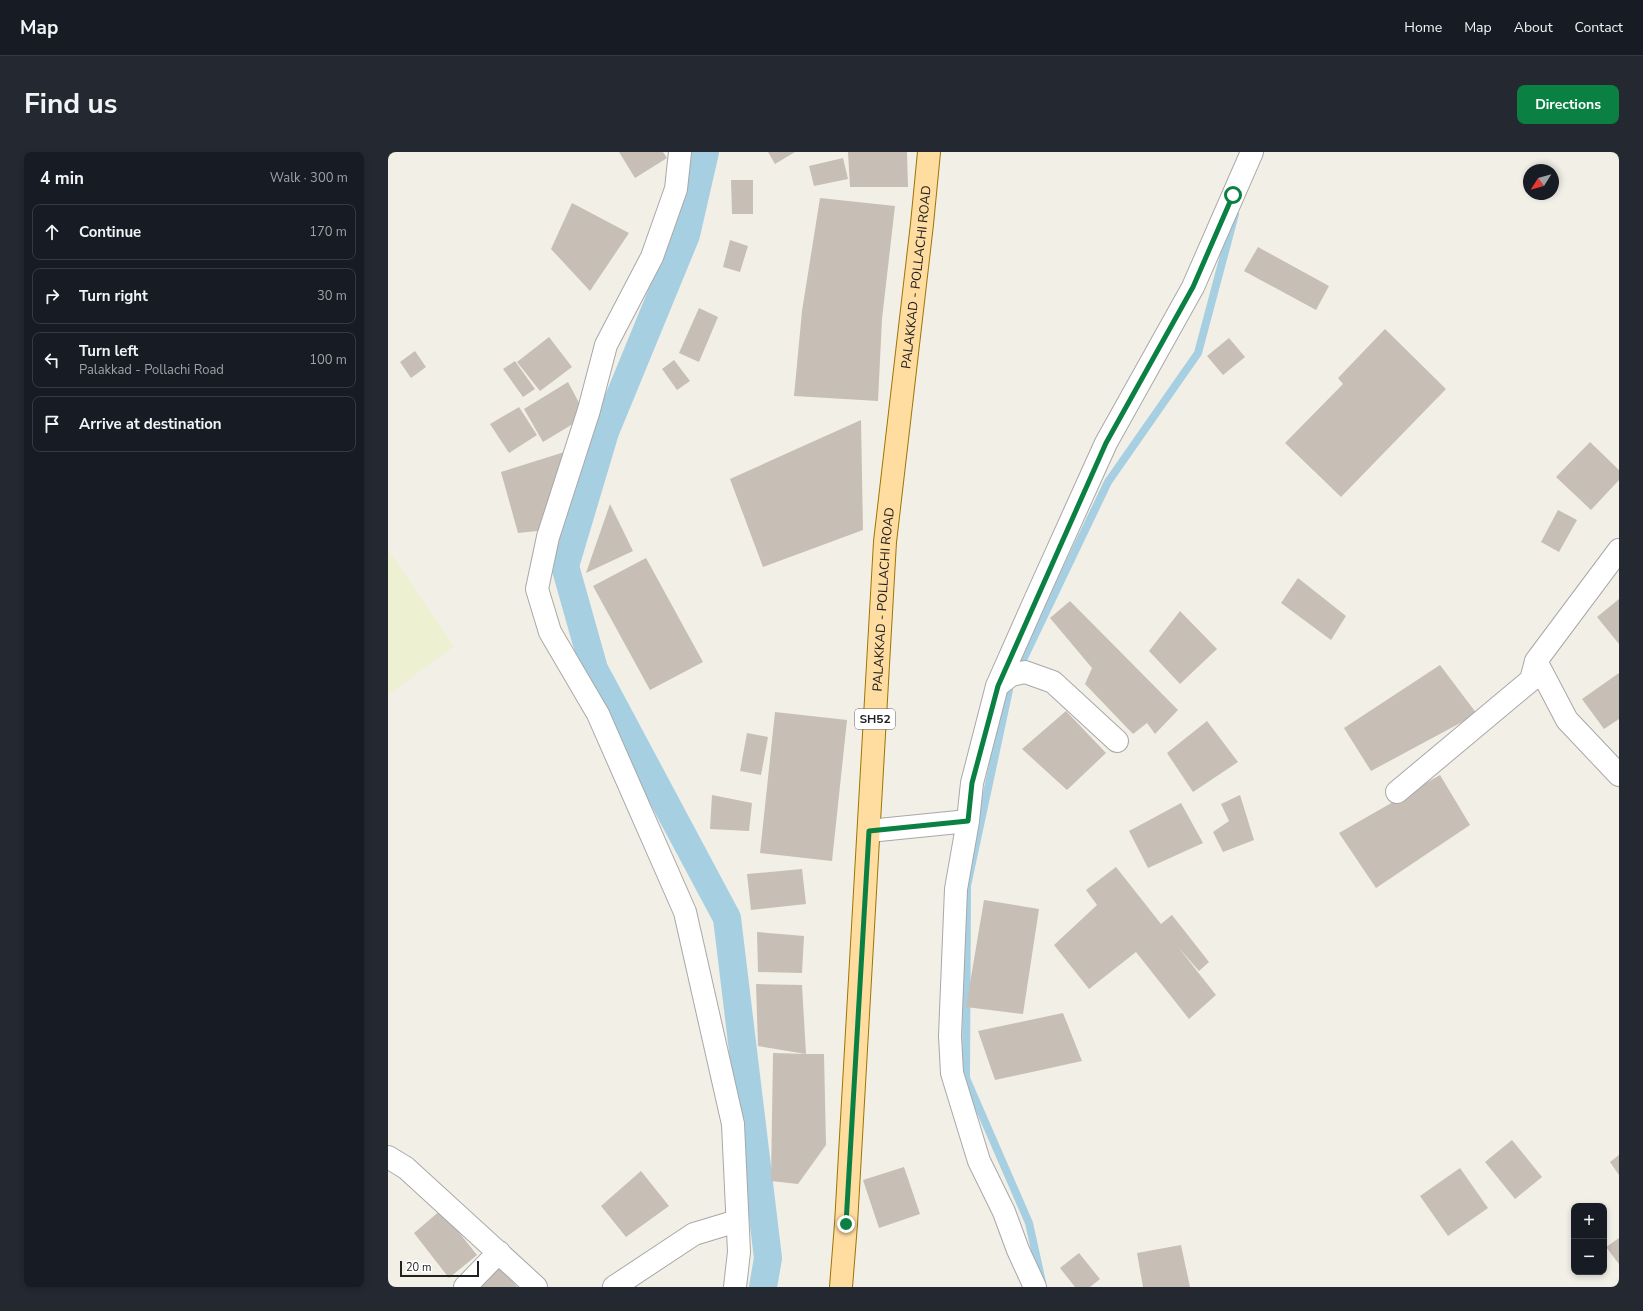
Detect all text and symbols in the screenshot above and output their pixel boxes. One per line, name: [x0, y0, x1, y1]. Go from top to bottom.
text: Map: [20, 15, 58, 41]
text: Home: [1404, 18, 1442, 37]
text: Map: [1464, 18, 1492, 37]
text: About: [1514, 18, 1553, 37]
text: Contact: [1575, 18, 1623, 37]
text: Find us: [24, 85, 118, 123]
button: Directions: [1517, 85, 1619, 124]
north arrow: [1523, 164, 1559, 200]
text: 4 min: [40, 167, 84, 190]
text: Walk · 300 m: [270, 169, 348, 187]
street label: PALAKKAD - POLLACHI ROAD: [897, 185, 936, 370]
route start: [1224, 186, 1242, 204]
icon: ahead: [41, 221, 63, 243]
text: Continue: [79, 222, 141, 242]
text: 170 m: [309, 223, 347, 241]
icon: right: [41, 285, 63, 307]
text: Turn right: [79, 286, 148, 306]
text: 30 m: [317, 287, 347, 305]
text: Turn left: [79, 341, 138, 361]
icon: left: [41, 349, 63, 371]
text: 100 m: [309, 351, 347, 369]
text: Palakkad - Pollachi Road: [79, 361, 224, 379]
icon: arrive: [41, 413, 63, 435]
text: Arrive at destination: [79, 414, 222, 434]
street label: PALAKKAD - POLLACHI ROAD: [868, 506, 899, 692]
road number: SH52: [855, 709, 895, 729]
map controls: [1571, 1203, 1607, 1275]
button: +: [1571, 1203, 1607, 1239]
route end: [837, 1215, 855, 1233]
button: −: [1571, 1239, 1607, 1275]
scale bar: [400, 1259, 479, 1278]
text: 20 m: [406, 1260, 431, 1275]

